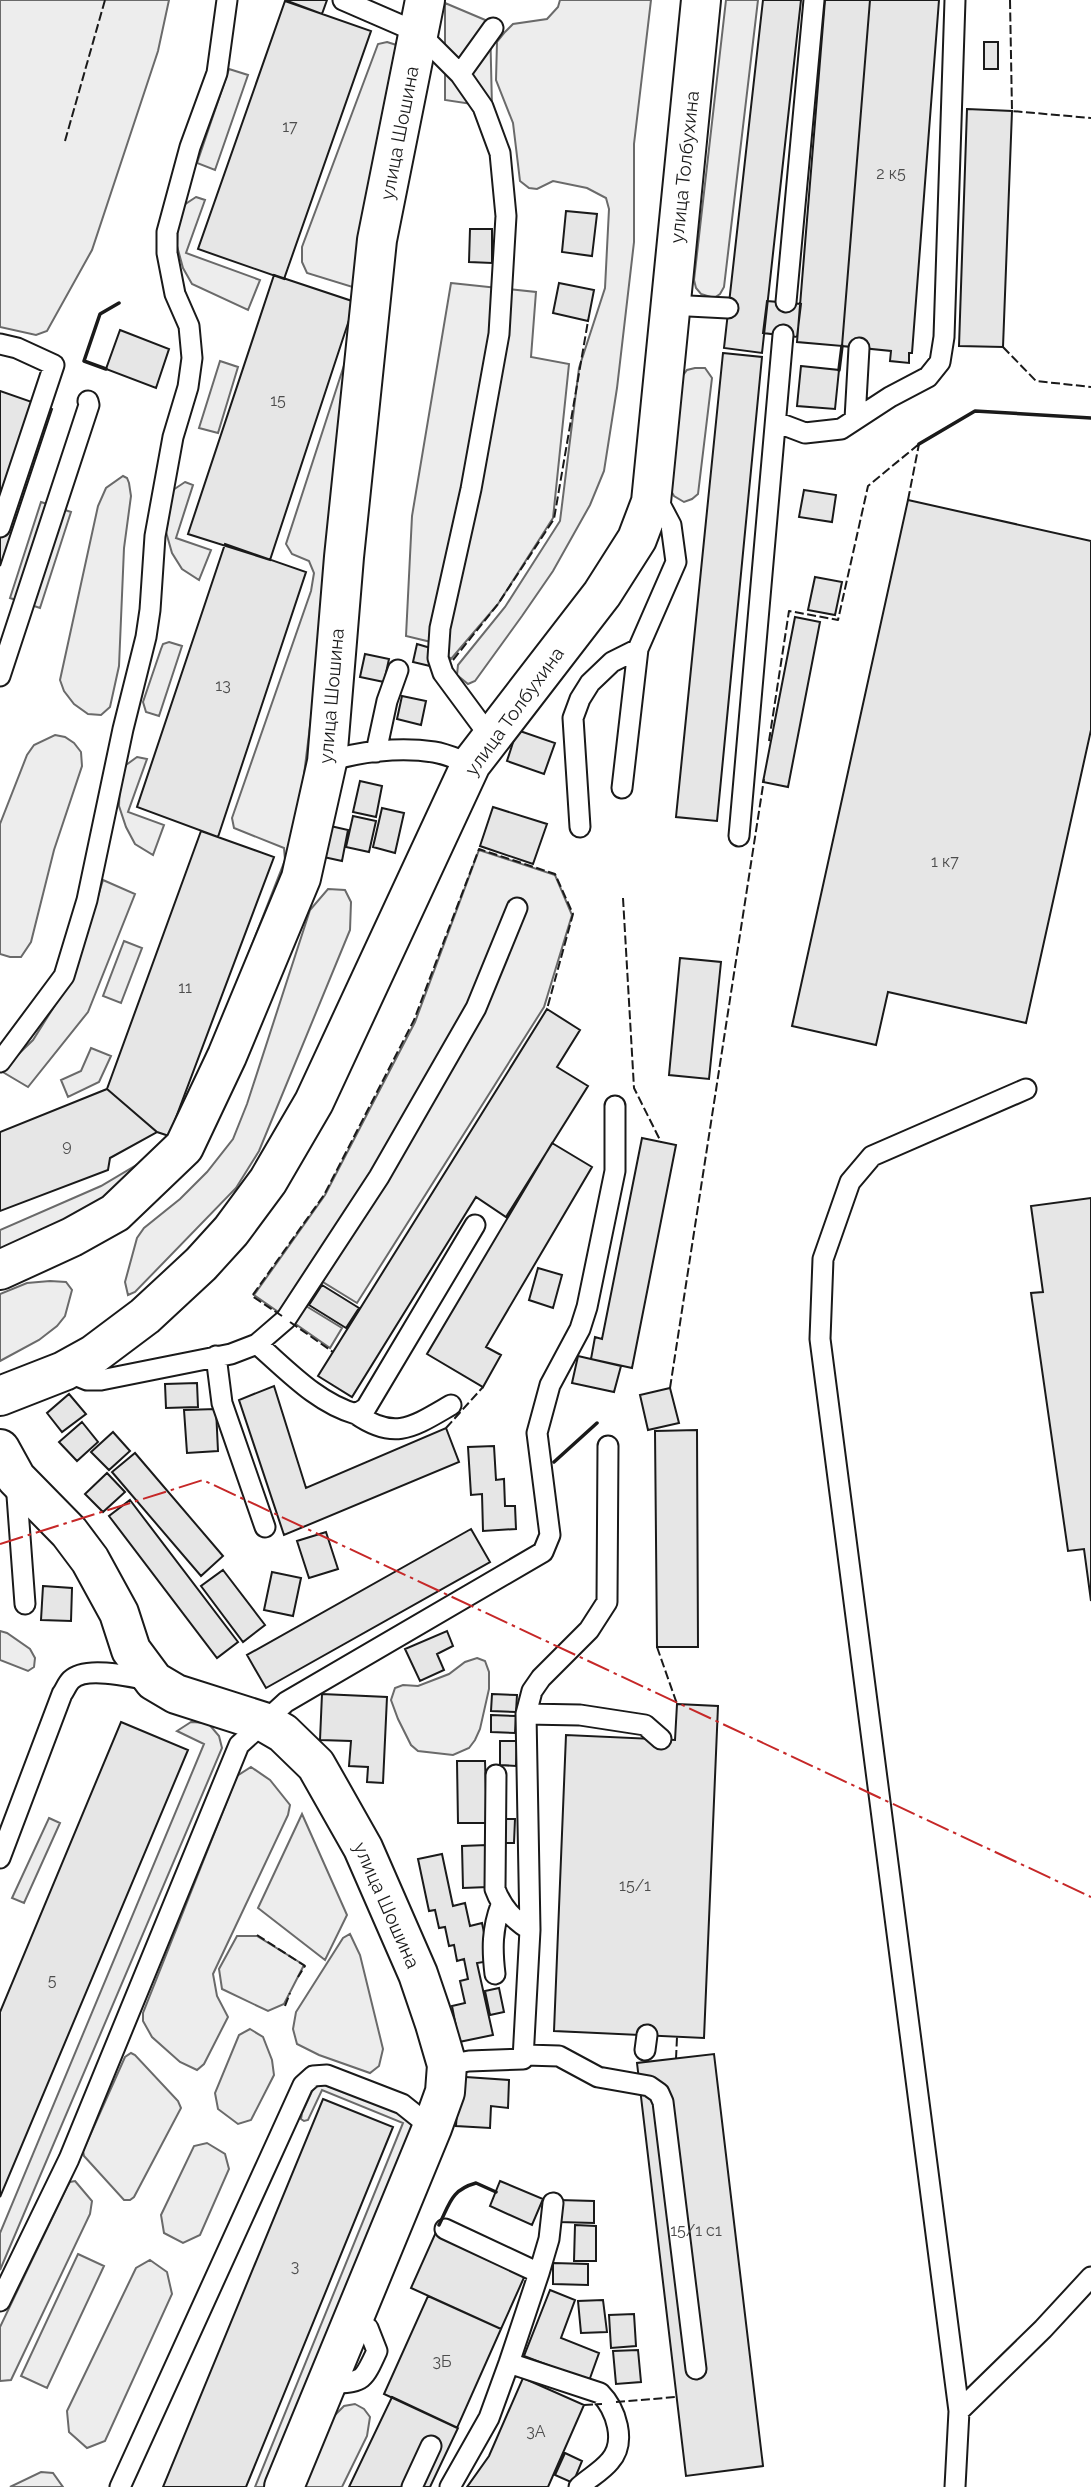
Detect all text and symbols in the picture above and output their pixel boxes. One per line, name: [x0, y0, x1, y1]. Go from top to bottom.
street label: улица Шошина: [375, 64, 423, 202]
street label: улица Толбухина: [665, 90, 703, 244]
house number: 17: [282, 117, 298, 136]
house number: 2 к5: [876, 164, 906, 183]
house number: 15: [270, 391, 286, 410]
street label: улица Шошина: [314, 627, 348, 765]
street label: улица Толбухина: [460, 642, 568, 780]
house number: 13: [215, 676, 231, 695]
house number: 1 к7: [931, 852, 959, 871]
house number: 11: [178, 978, 192, 997]
house number: 9: [62, 1136, 72, 1155]
street label: улица Шошина: [349, 1838, 425, 1972]
house number: 15/1: [619, 1876, 651, 1895]
house number: 5: [48, 1971, 57, 1990]
house number: 15/1 с1: [670, 2221, 722, 2240]
house number: 3: [291, 2257, 299, 2276]
house number: 3Б: [433, 2352, 451, 2371]
house number: 3А: [526, 2422, 546, 2441]

